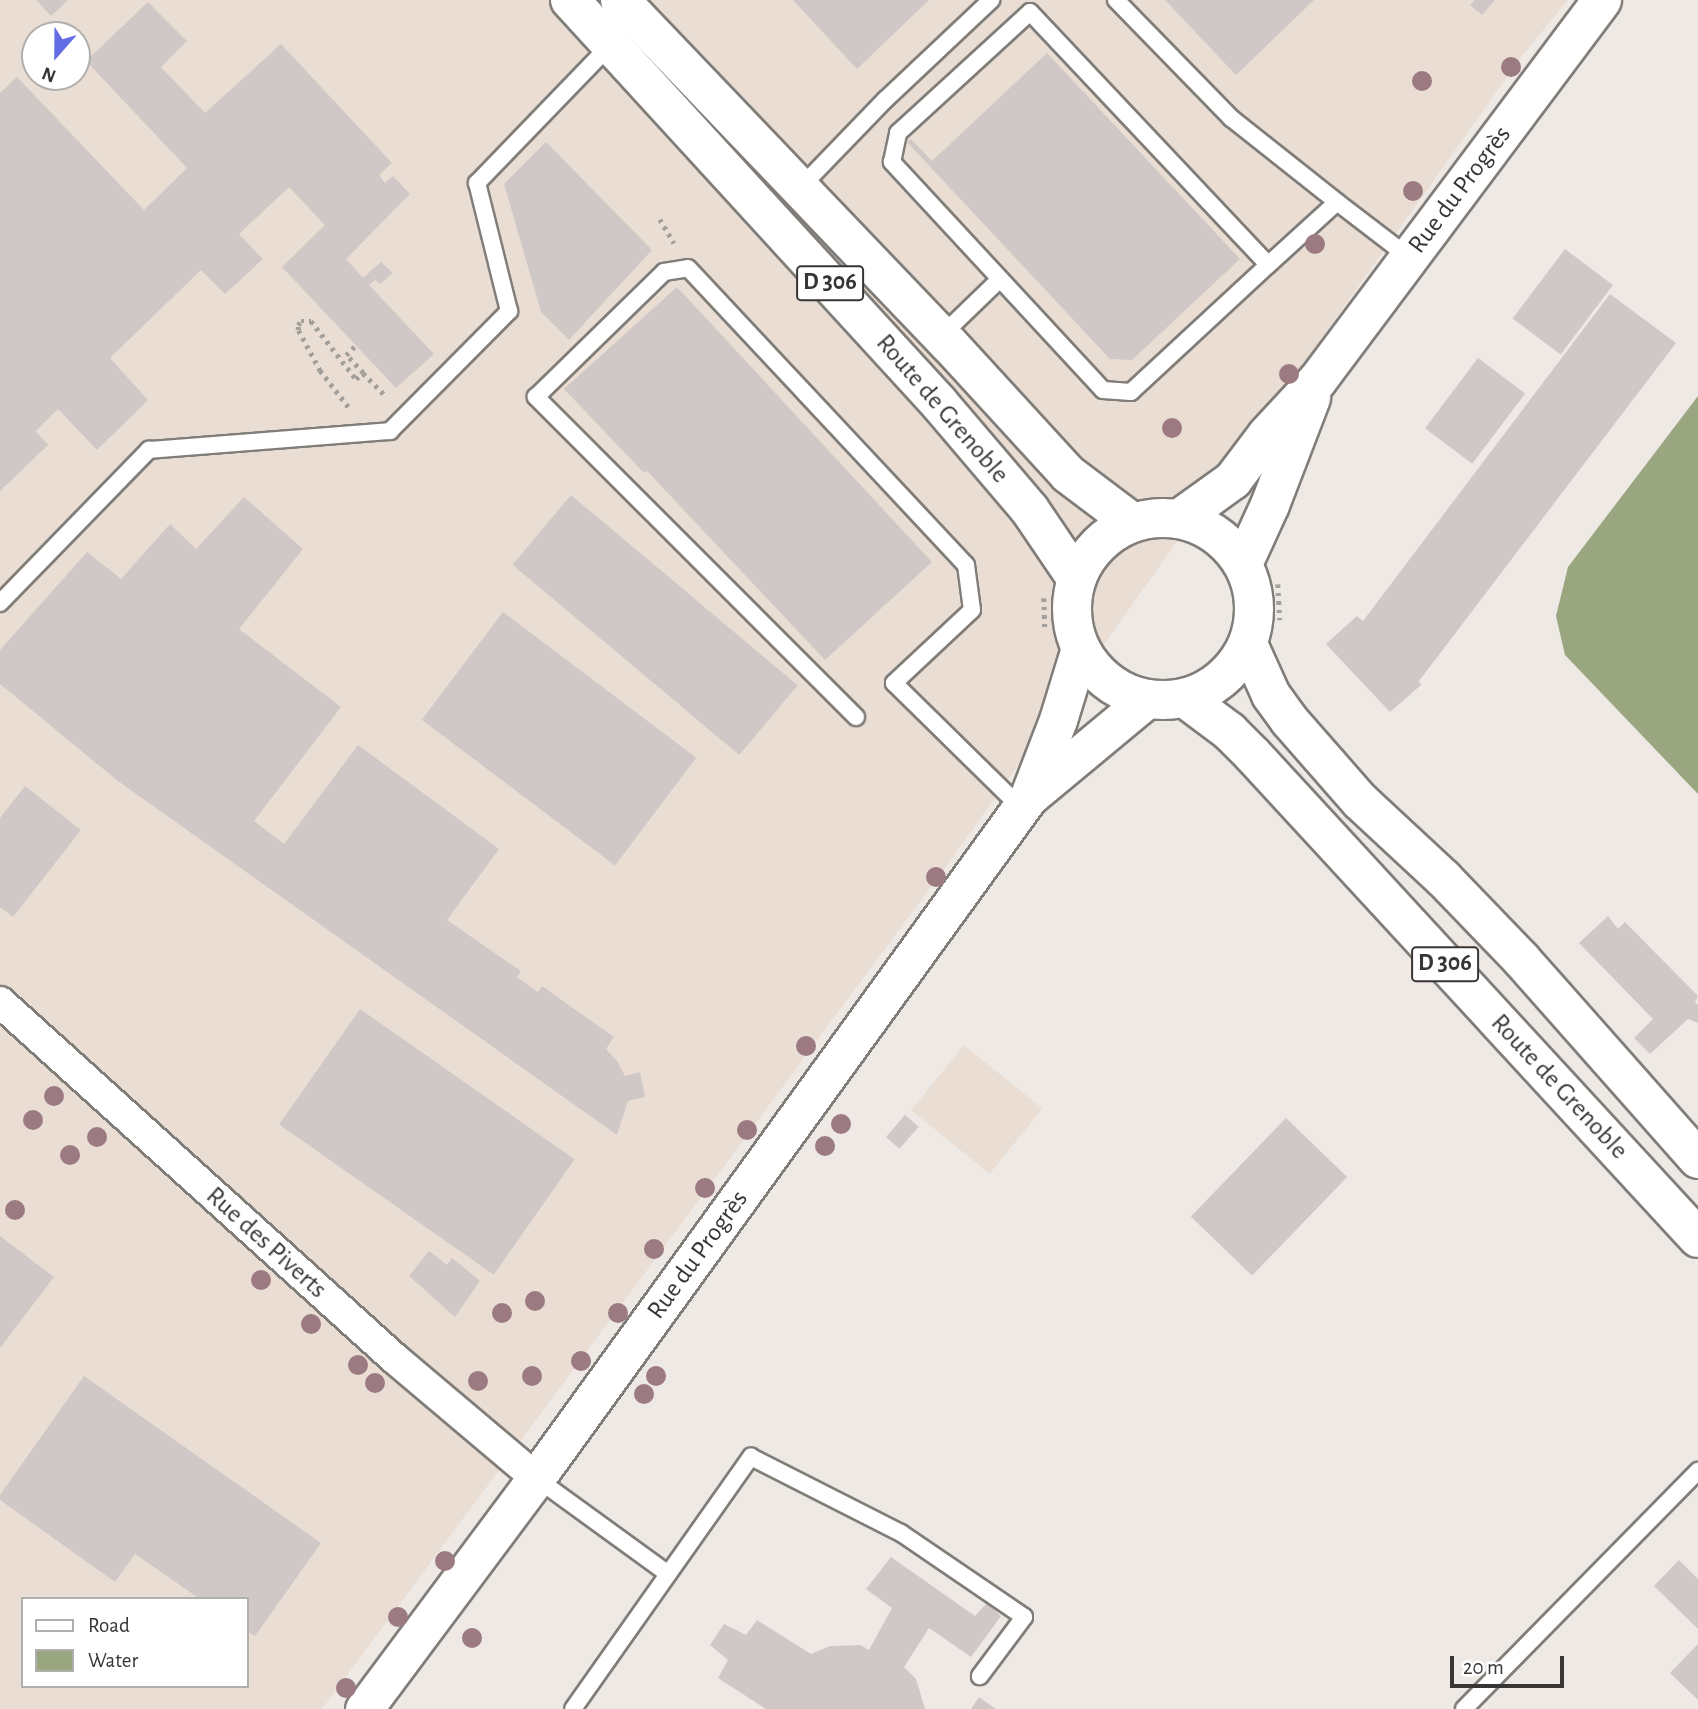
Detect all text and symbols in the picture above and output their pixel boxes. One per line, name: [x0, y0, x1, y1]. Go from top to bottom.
north arrow: [21, 21, 91, 91]
text: N: [39, 63, 59, 85]
street label: Rue du Progrès: [1402, 120, 1518, 260]
road number: D 306: [795, 262, 865, 304]
street label: Route de Grenoble: [869, 328, 1015, 490]
road number: D 306: [1410, 944, 1480, 984]
street label: Route de Grenoble: [1484, 1008, 1634, 1166]
street label: Rue des Piverts: [199, 1181, 333, 1305]
street label: Rue du Progrès: [641, 1185, 755, 1325]
legend: [21, 1597, 248, 1688]
text: Road: [88, 1615, 130, 1636]
scale bar: [1453, 1642, 1567, 1686]
text: Water: [88, 1650, 138, 1671]
text: 20 m: [1463, 1657, 1504, 1678]

